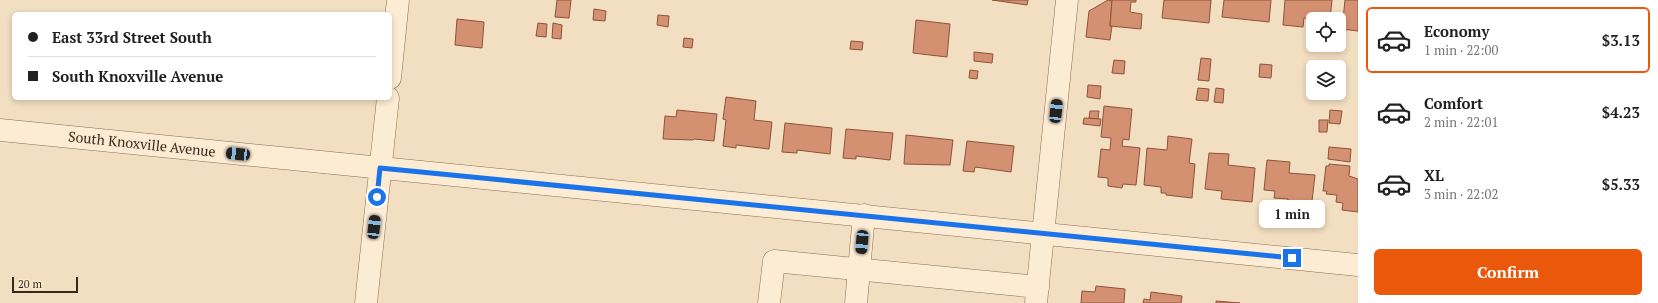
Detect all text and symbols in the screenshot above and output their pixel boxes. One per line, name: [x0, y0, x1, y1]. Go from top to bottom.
map controls: [1306, 12, 1346, 100]
button: locate: [1306, 12, 1346, 52]
text: Economy: [1424, 21, 1489, 41]
icon: car: [1376, 22, 1412, 58]
text: East 33rd Street South: [52, 27, 212, 47]
text: $3.13: [1602, 30, 1640, 50]
text: 1 min · 22:00: [1424, 41, 1498, 59]
button: layers: [1306, 60, 1346, 100]
text: South Knoxville Avenue: [52, 66, 223, 86]
text: Comfort: [1424, 93, 1483, 113]
icon: car: [1376, 94, 1412, 130]
car: [1049, 98, 1063, 124]
text: $4.23: [1602, 102, 1640, 122]
text: 2 min · 22:01: [1424, 113, 1498, 131]
street label: South Knoxville Avenue: [67, 126, 217, 161]
car: [225, 147, 251, 161]
text: XL: [1424, 165, 1444, 185]
icon: car: [1376, 166, 1412, 202]
text: $5.33: [1602, 174, 1640, 194]
text: 3 min · 22:02: [1424, 185, 1498, 203]
route start: [368, 188, 386, 206]
callout: 1 min: [1259, 200, 1325, 228]
text: 1 min: [1274, 205, 1310, 223]
car: [367, 214, 381, 240]
car: [855, 230, 869, 254]
route end: [1283, 249, 1301, 267]
button: Confirm: [1374, 249, 1642, 295]
scale bar: [12, 275, 78, 294]
text: 20 m: [18, 277, 42, 291]

